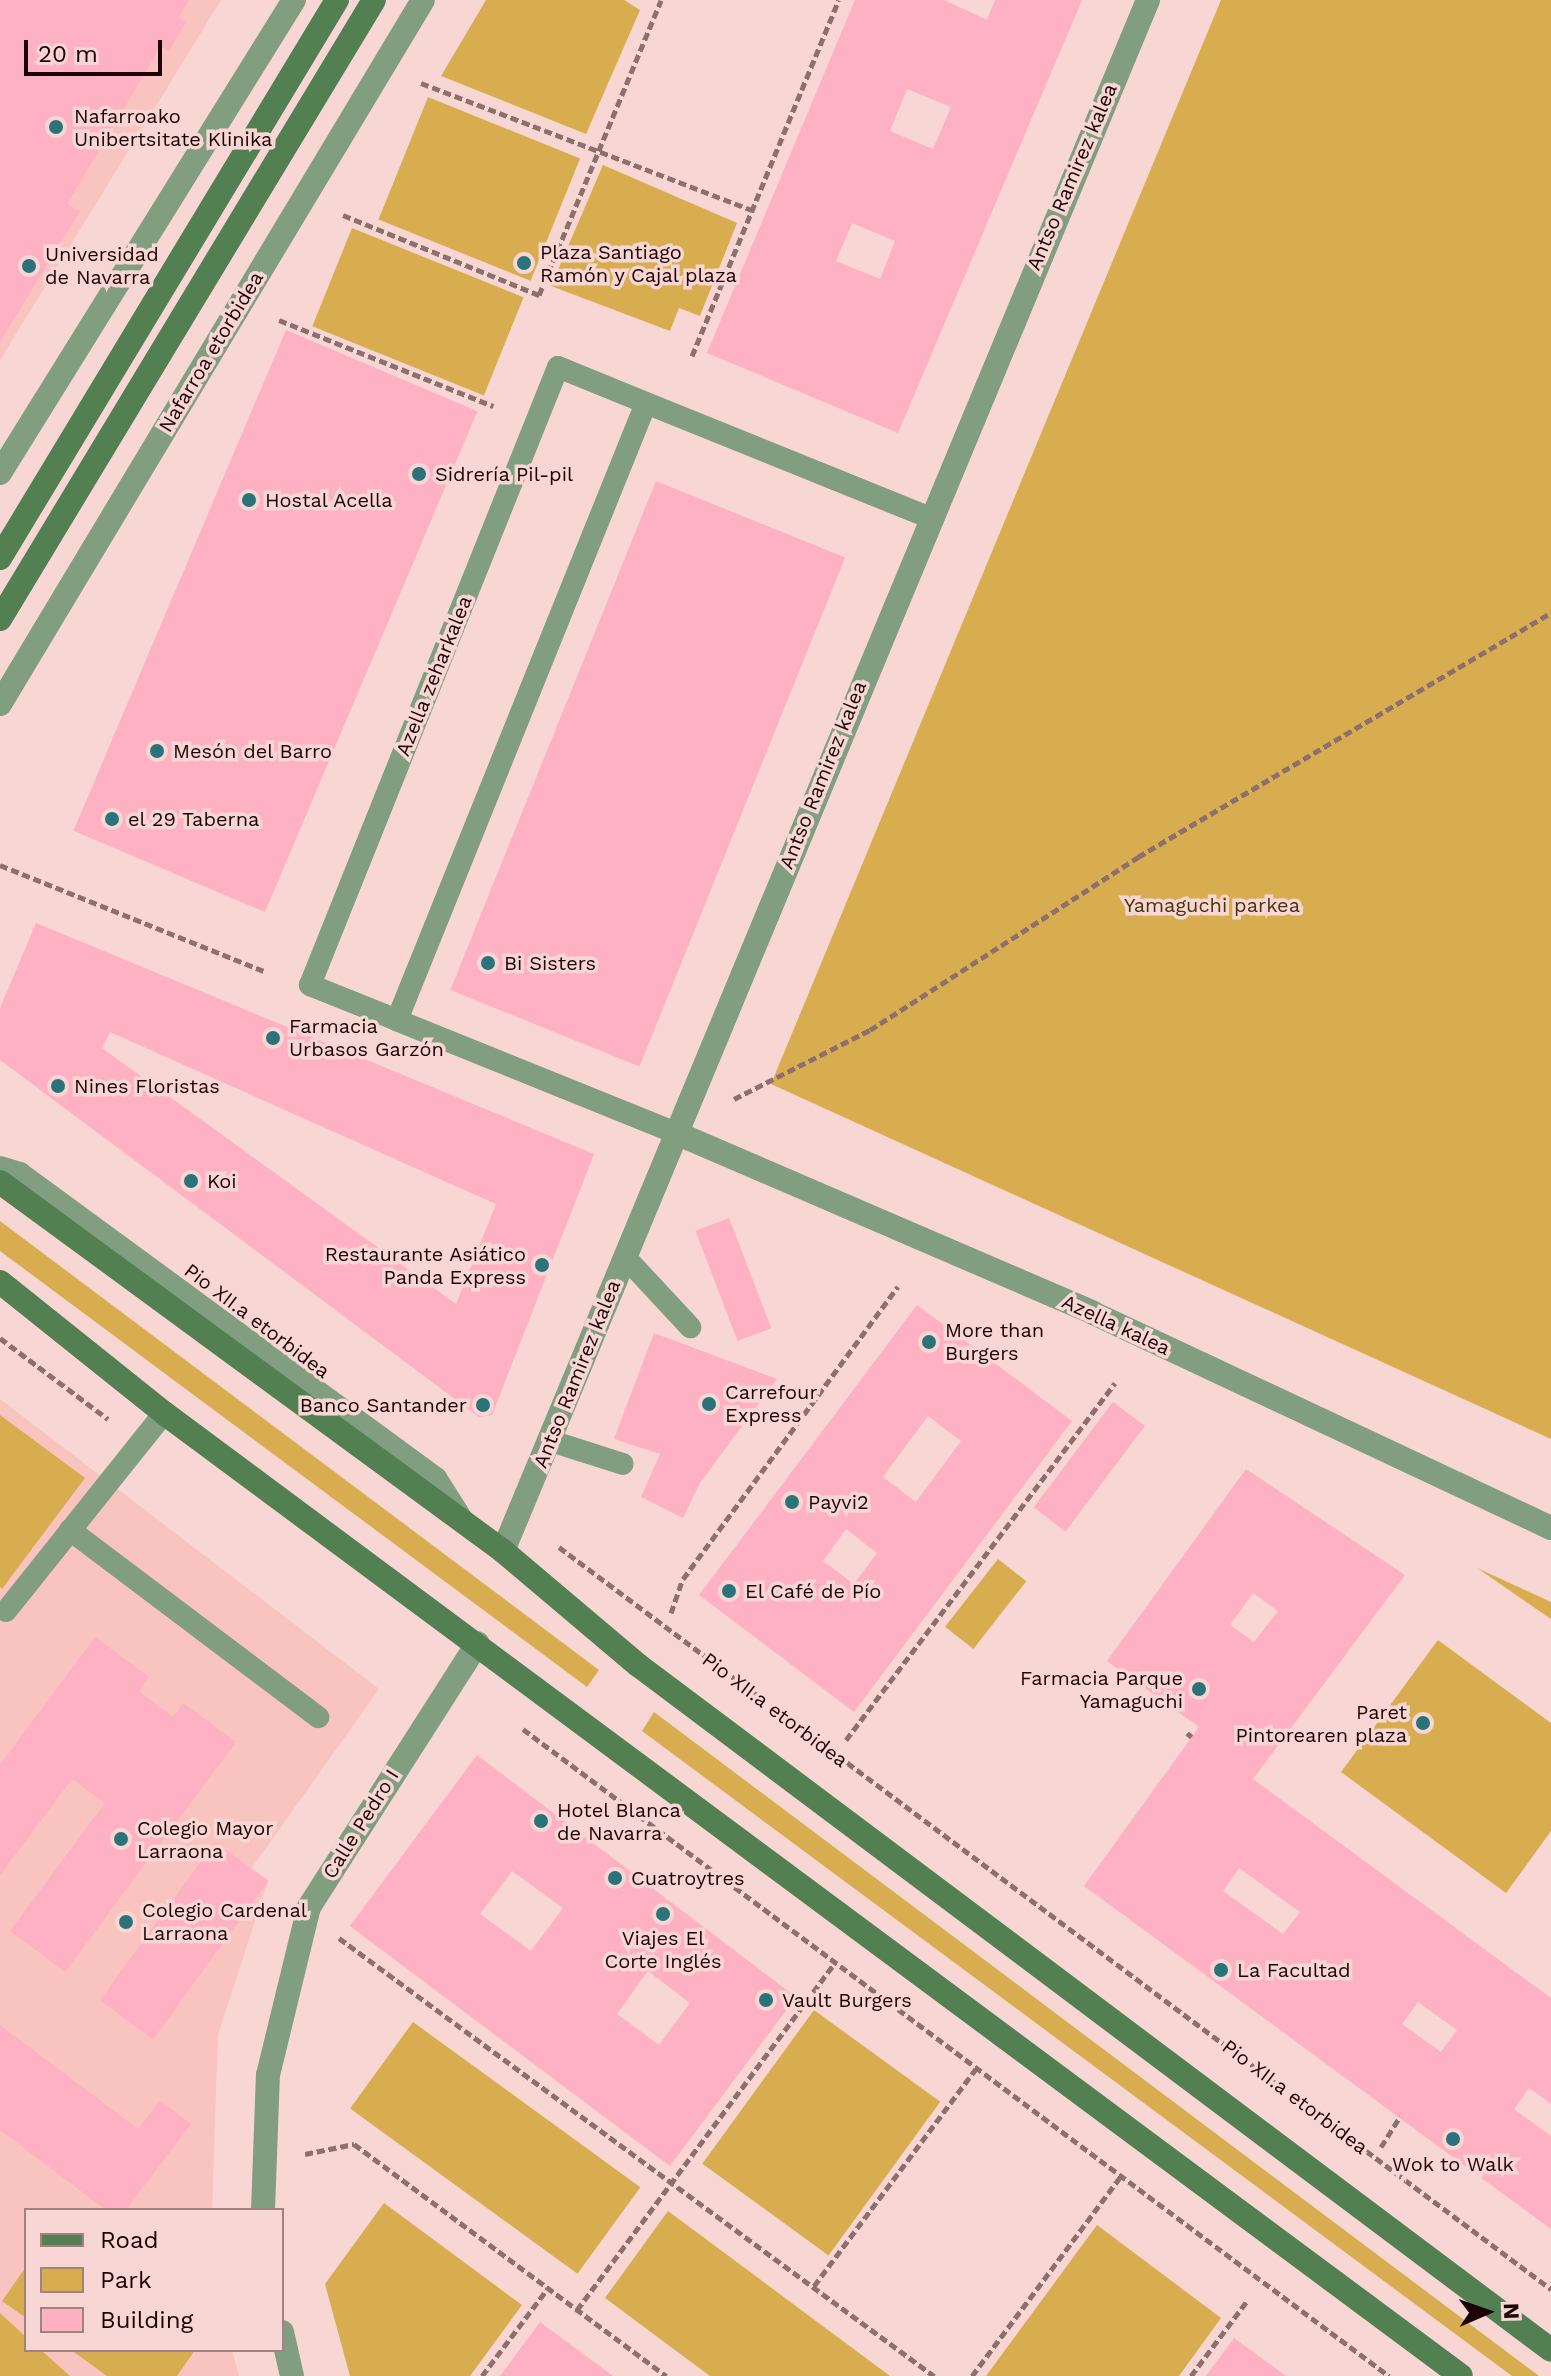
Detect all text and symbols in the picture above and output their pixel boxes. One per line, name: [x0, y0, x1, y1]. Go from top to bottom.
scale bar: [28, 24, 166, 74]
text: 20 m: [38, 40, 98, 68]
street label: Antso Ramirez kalea: [1022, 80, 1122, 274]
place label: Nafarroako Unibertsitate Klinika: [74, 104, 272, 151]
marker: Nafarroako Unibertsitate Klinika: [45, 116, 67, 138]
place label: Plaza Santiago Ramón y Cajal plaza: [540, 240, 739, 287]
place label: Universidad de Navarra: [45, 242, 159, 289]
marker: Plaza Santiago Ramón y Cajal plaza: [515, 254, 533, 272]
marker: Universidad de Navarra: [20, 257, 38, 275]
street label: Nafarroa etorbidea: [153, 267, 269, 437]
place label: Sidrería Pil-pil: [435, 462, 574, 486]
marker: Sidrería Pil-pil: [410, 465, 428, 483]
place label: Hostal Acella: [265, 488, 394, 512]
marker: Hostal Acella: [240, 491, 258, 509]
street label: Azella zeharkalea: [391, 592, 477, 760]
street label: Antso Ramirez kalea: [774, 678, 872, 872]
place label: Mesón del Barro: [173, 739, 333, 763]
marker: Mesón del Barro: [148, 742, 166, 760]
place label: el 29 Taberna: [128, 807, 261, 831]
marker: el 29 Taberna: [103, 810, 121, 828]
park label: Yamaguchi parkea: [1124, 893, 1300, 917]
place label: Bi Sisters: [504, 951, 596, 975]
marker: Bi Sisters: [479, 954, 497, 972]
place label: Farmacia Urbasos Garzón: [289, 1014, 444, 1061]
marker: Farmacia Urbasos Garzón: [264, 1029, 282, 1047]
place label: Nines Floristas: [74, 1074, 220, 1098]
marker: Nines Floristas: [49, 1077, 67, 1095]
place label: Koi: [207, 1169, 237, 1193]
marker: Koi: [182, 1172, 200, 1190]
place label: Restaurante Asiático Panda Express: [324, 1242, 526, 1289]
marker: Restaurante Asiático Panda Express: [533, 1256, 551, 1274]
street label: Pio XII.a etorbidea: [179, 1258, 335, 1384]
street label: Antso Ramirez kalea: [528, 1277, 626, 1471]
street label: Azella kalea: [1058, 1289, 1174, 1361]
place label: More than Burgers: [945, 1318, 1045, 1365]
marker: More than Burgers: [920, 1333, 938, 1351]
place label: Carrefour Express: [725, 1380, 818, 1427]
place label: Banco Santander: [300, 1393, 467, 1417]
marker: Carrefour Express: [700, 1395, 718, 1413]
marker: Banco Santander: [474, 1396, 492, 1414]
place label: Payvi2: [808, 1490, 869, 1514]
marker: Payvi2: [783, 1493, 801, 1511]
place label: El Café de Pío: [745, 1579, 882, 1603]
marker: El Café de Pío: [720, 1582, 738, 1600]
street label: Pio XII.a etorbidea: [697, 1647, 853, 1773]
place label: Farmacia Parque Yamaguchi: [1020, 1666, 1183, 1713]
marker: Farmacia Parque Yamaguchi: [1190, 1680, 1208, 1698]
place label: Paret Pintorearen plaza: [1236, 1700, 1407, 1747]
marker: Paret Pintorearen plaza: [1414, 1714, 1432, 1732]
street label: Calle Pedro I: [318, 1765, 404, 1883]
place label: Hotel Blanca de Navarra: [557, 1798, 682, 1845]
marker: Hotel Blanca de Navarra: [532, 1812, 550, 1830]
place label: Colegio Mayor Larraona: [137, 1816, 273, 1863]
marker: Colegio Mayor Larraona: [112, 1830, 130, 1848]
place label: Cuatroytres: [631, 1866, 745, 1890]
marker: Cuatroytres: [606, 1869, 624, 1887]
place label: Colegio Cardenal Larraona: [142, 1898, 307, 1945]
marker: Viajes El Corte Inglés: [654, 1905, 672, 1923]
marker: Colegio Cardenal Larraona: [117, 1913, 135, 1931]
place label: Viajes El Corte Inglés: [604, 1926, 722, 1973]
place label: La Facultad: [1237, 1958, 1351, 1982]
marker: La Facultad: [1212, 1961, 1230, 1979]
place label: Vault Burgers: [782, 1988, 912, 2012]
marker: Vault Burgers: [757, 1991, 775, 2009]
street label: Pio XII.a etorbidea: [1217, 2034, 1373, 2160]
marker: Wok to Walk: [1444, 2130, 1462, 2148]
place label: Wok to Walk: [1391, 2152, 1515, 2176]
legend: [24, 2208, 284, 2352]
text: Road: [100, 2226, 159, 2254]
text: Park: [100, 2266, 152, 2294]
north arrow: [1447, 2272, 1527, 2352]
text: N: [1499, 2303, 1524, 2320]
text: Building: [100, 2306, 193, 2334]

